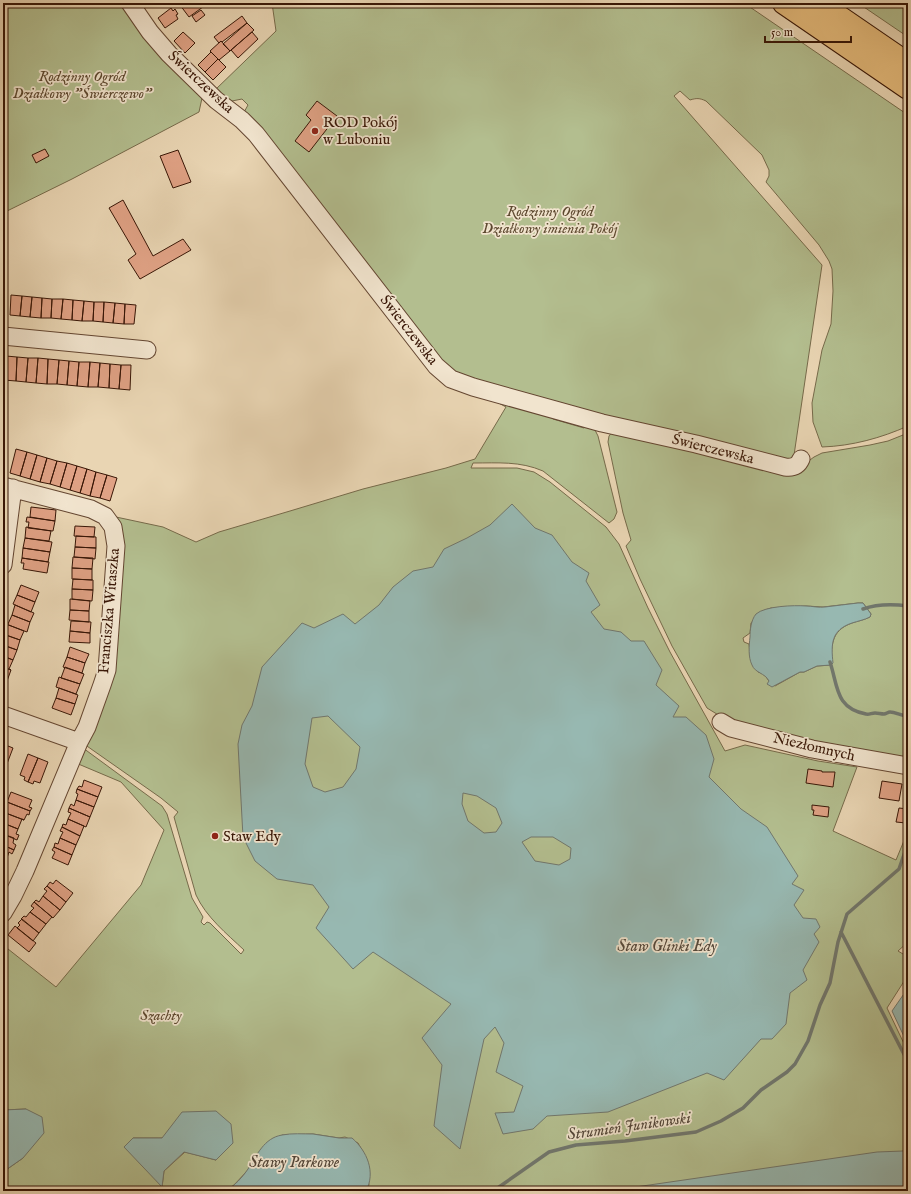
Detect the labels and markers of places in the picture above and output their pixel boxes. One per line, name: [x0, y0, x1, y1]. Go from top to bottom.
place label: ROD Pokój w Luboniu: [323, 113, 398, 149]
marker: ROD Pokój w Luboniu: [310, 126, 320, 136]
place label: Staw Edy: [223, 827, 282, 846]
marker: Staw Edy: [210, 831, 220, 841]

